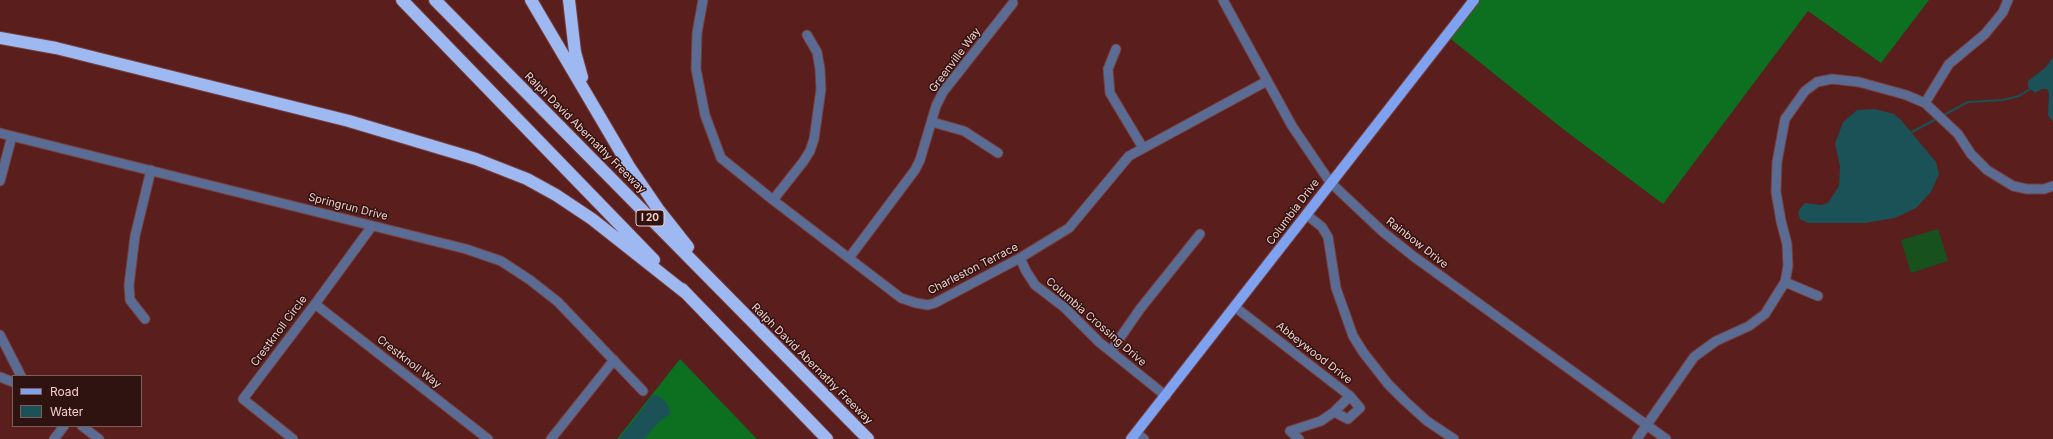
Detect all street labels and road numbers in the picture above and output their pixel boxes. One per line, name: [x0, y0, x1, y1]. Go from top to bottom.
street label: Greenville Way: [926, 25, 984, 95]
street label: Ralph David Abernathy Freeway: [522, 70, 648, 196]
street label: Columbia Drive: [1264, 176, 1322, 248]
street label: Springrun Drive: [307, 191, 389, 223]
road number: I 20: [636, 210, 664, 226]
street label: Rainbow Drive: [1383, 215, 1451, 271]
street label: Charleston Terrace: [926, 241, 1020, 297]
street label: Columbia Crossing Drive: [1043, 275, 1149, 369]
street label: Crestknoll Circle: [248, 293, 310, 369]
street label: Ralph David Abernathy Freeway: [749, 301, 875, 427]
street label: Abbeywood Drive: [1273, 319, 1355, 387]
street label: Crestknoll Way: [374, 333, 444, 391]

